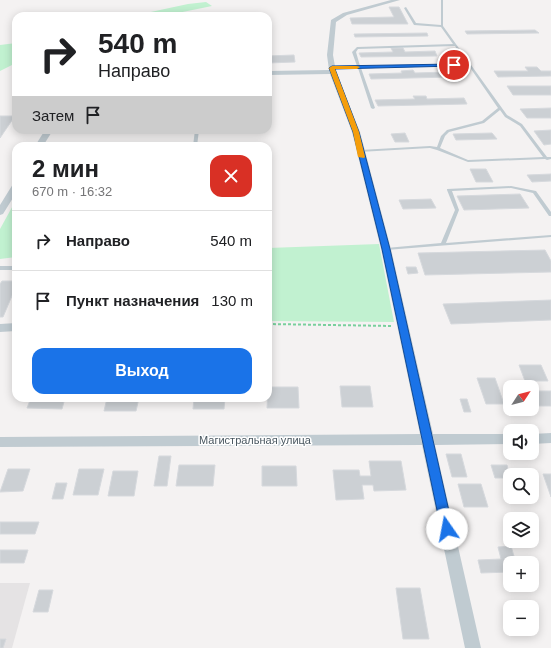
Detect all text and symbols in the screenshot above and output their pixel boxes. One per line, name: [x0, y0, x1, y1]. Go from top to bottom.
icon: right: [32, 28, 84, 80]
text: 540 m: [98, 28, 177, 59]
pin: [437, 48, 471, 82]
icon: arrive: [443, 54, 465, 76]
text: Направо: [98, 61, 170, 81]
icon: arrive: [82, 104, 104, 126]
text: Затем: [32, 107, 74, 124]
text: 2 мин: [32, 155, 99, 182]
button: close: [210, 155, 252, 197]
text: 670 m · 16:32: [32, 184, 112, 199]
icon: right: [32, 230, 54, 252]
text: Направо: [66, 232, 130, 249]
text: 540 m: [210, 232, 252, 249]
icon: arrive: [32, 290, 54, 312]
text: Пункт назначения: [66, 292, 199, 309]
text: 130 m: [211, 292, 253, 309]
button: Выход: [32, 348, 252, 394]
north arrow: [503, 380, 539, 416]
map controls: [503, 380, 539, 636]
button: sound: [503, 424, 539, 460]
street label: Магистральная улица: [199, 434, 312, 446]
button: search: [503, 468, 539, 504]
position arrow: [426, 508, 468, 550]
button: layers: [503, 512, 539, 548]
button: +: [503, 556, 539, 592]
button: −: [503, 600, 539, 636]

